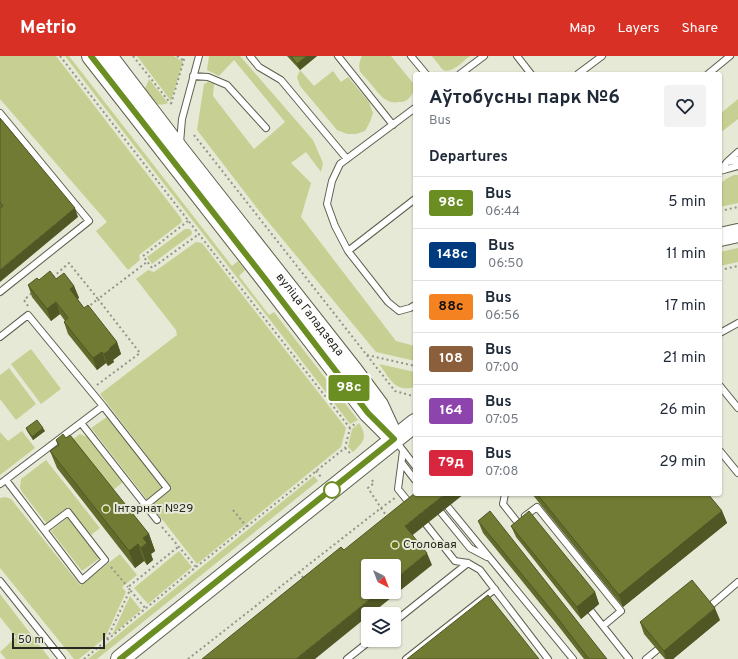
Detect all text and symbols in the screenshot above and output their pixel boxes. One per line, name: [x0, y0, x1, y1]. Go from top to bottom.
text: Metrio: [20, 16, 77, 40]
text: Map: [569, 20, 595, 37]
text: Layers: [617, 20, 659, 37]
text: Share: [681, 20, 718, 37]
button: heart: [664, 85, 706, 127]
text: Аўтобусны парк №6: [429, 86, 620, 110]
text: Bus: [429, 113, 451, 129]
text: Departures: [429, 148, 508, 167]
text: Bus: [485, 185, 512, 204]
text: 5 min: [668, 193, 706, 212]
text: 98с: [438, 194, 464, 211]
text: 06:44: [485, 204, 520, 220]
text: Bus: [488, 237, 515, 256]
text: 11 min: [666, 245, 706, 264]
text: 148с: [437, 246, 468, 263]
text: 06:50: [488, 256, 524, 272]
street label: вуліца Галадзеда: [272, 270, 347, 360]
text: Bus: [485, 289, 512, 308]
text: 17 min: [665, 297, 706, 316]
text: 88с: [438, 298, 464, 315]
text: 06:56: [485, 308, 520, 324]
text: Bus: [485, 341, 512, 360]
text: 21 min: [663, 349, 706, 368]
text: 108: [439, 350, 463, 367]
text: 07:00: [485, 360, 519, 376]
line badge: 98с: [326, 375, 372, 401]
text: 98с: [336, 379, 362, 396]
text: Bus: [485, 393, 512, 412]
text: 26 min: [659, 401, 706, 420]
text: 164: [439, 402, 463, 419]
text: 07:05: [485, 412, 519, 428]
text: Bus: [485, 445, 512, 464]
text: 29 min: [659, 453, 706, 472]
text: 79д: [438, 454, 464, 471]
text: 07:08: [485, 464, 518, 480]
unlabelled marker: [323, 481, 341, 499]
place label: Інтэрнат №29: [114, 501, 193, 517]
marker: Інтэрнат №29: [101, 504, 111, 514]
place label: Столовая: [403, 537, 457, 553]
marker: Столовая: [390, 540, 400, 550]
north arrow: [361, 559, 401, 599]
map controls: [361, 559, 401, 647]
button: layers: [361, 607, 401, 647]
scale bar: [12, 631, 105, 650]
text: 50 m: [18, 633, 44, 647]

